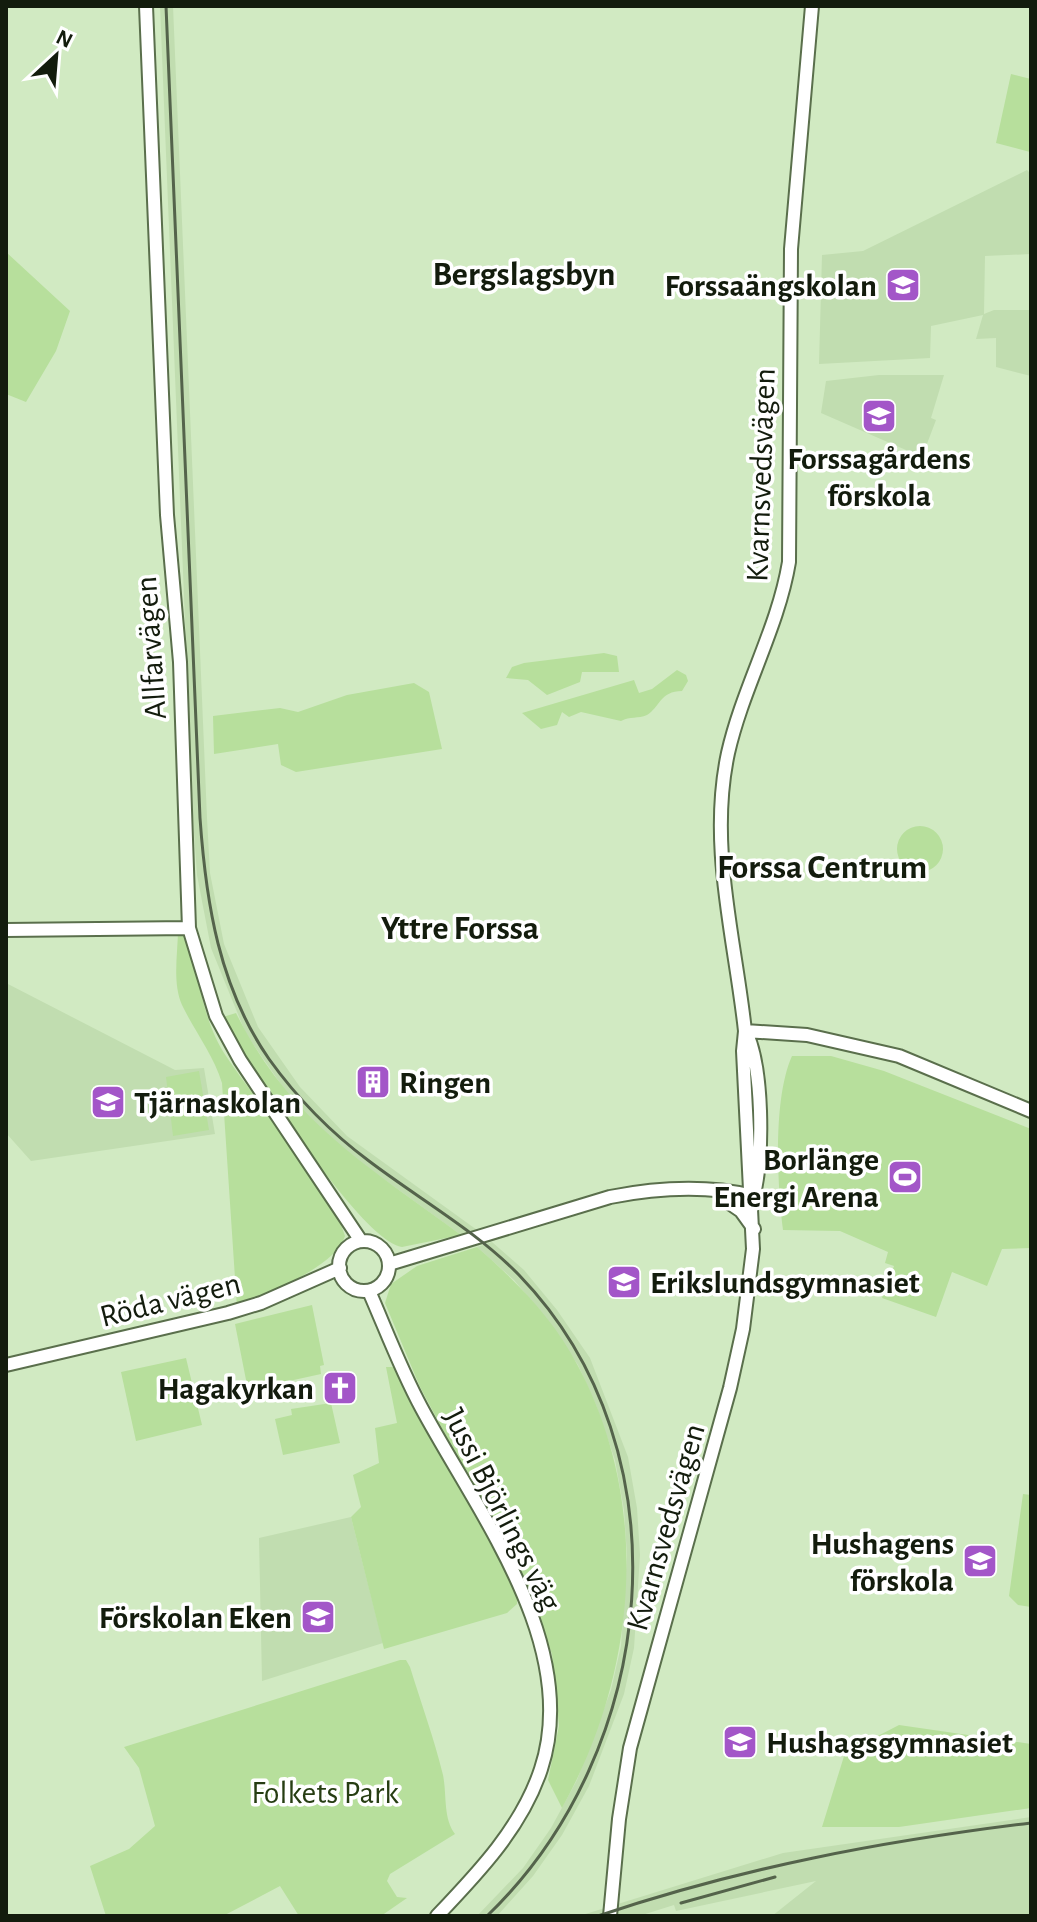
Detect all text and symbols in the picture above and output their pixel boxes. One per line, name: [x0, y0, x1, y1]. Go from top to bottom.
north arrow: [16, 16, 96, 96]
text: N: [53, 26, 76, 52]
district label: Bergslagsbyn: [432, 258, 616, 292]
school or university icon: Forssaängskolan: [884, 266, 922, 304]
place label: Forssaängskolan: [664, 270, 877, 302]
street label: Kvarnsvedsvägen: [741, 368, 781, 582]
school or university icon: Forssagårdens förskola: [860, 397, 898, 435]
place label: Forssagårdens förskola: [787, 443, 971, 512]
street label: Allfarvägen: [130, 575, 172, 721]
district label: Forssa Centrum: [717, 851, 927, 885]
district label: Yttre Forssa: [381, 912, 539, 946]
building icon: Ringen: [354, 1063, 392, 1101]
place label: Ringen: [399, 1067, 491, 1099]
school or university icon: Tjärnaskolan: [89, 1083, 127, 1121]
place label: Tjärnaskolan: [134, 1087, 301, 1119]
place label: Borlänge Energi Arena: [713, 1144, 879, 1213]
sports icon: Borlänge Energi Arena: [886, 1158, 924, 1196]
school or university icon: Erikslundsgymnasiet: [605, 1263, 643, 1301]
street label: Röda vägen: [97, 1267, 244, 1333]
place label: Erikslundsgymnasiet: [650, 1267, 920, 1299]
church icon: Hagakyrkan: [321, 1369, 359, 1407]
place label: Hagakyrkan: [157, 1373, 314, 1405]
street label: Jussi Björlings väg: [437, 1403, 567, 1616]
street label: Kvarnsvedsvägen: [621, 1420, 711, 1634]
place label: Hushagens förskola: [810, 1528, 954, 1597]
school or university icon: Hushagens förskola: [961, 1542, 999, 1580]
school or university icon: Förskolan Eken: [299, 1598, 337, 1636]
place label: Förskolan Eken: [99, 1602, 292, 1634]
school or university icon: Hushagsgymnasiet: [721, 1723, 759, 1761]
place label: Hushagsgymnasiet: [766, 1727, 1013, 1759]
park label: Folkets Park: [251, 1777, 399, 1809]

